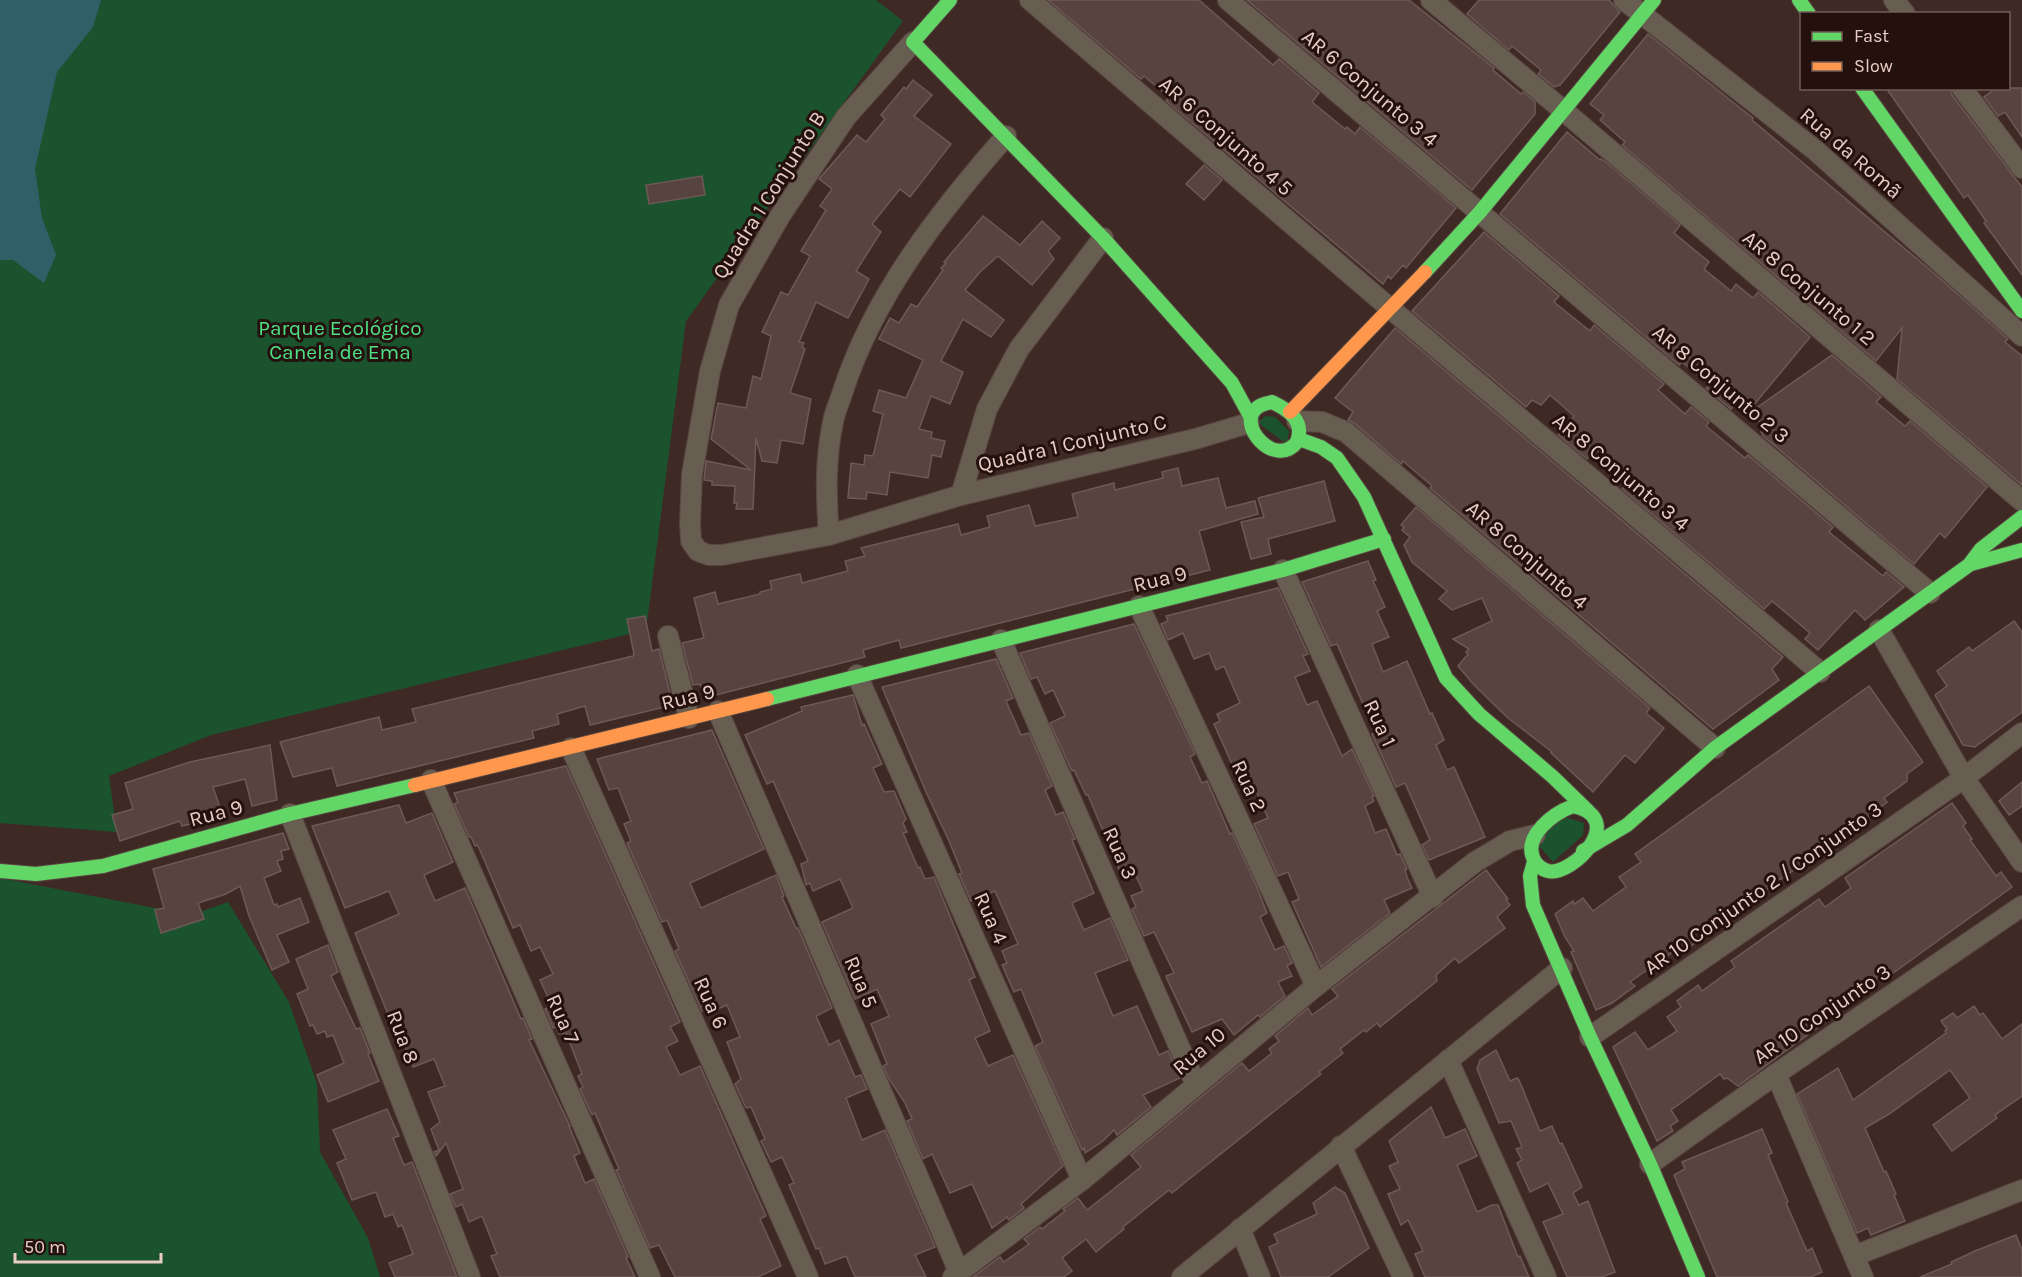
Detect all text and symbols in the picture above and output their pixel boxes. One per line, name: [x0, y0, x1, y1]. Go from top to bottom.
legend: [1800, 12, 2010, 90]
street label: AR 6 Conjunto 3 4: [1297, 24, 1443, 152]
text: Fast: [1854, 25, 1889, 47]
text: Slow: [1854, 55, 1893, 77]
street label: AR 6 Conjunto 4 5: [1154, 72, 1298, 200]
street label: Rua da Romã: [1795, 102, 1907, 204]
street label: Quadra 1 Conjunto B: [708, 107, 830, 283]
street label: AR 8 Conjunto 1 2: [1738, 226, 1880, 350]
park label: Parque Ecológico Canela de Ema: [258, 316, 422, 364]
street label: AR 8 Conjunto 2 3: [1648, 320, 1794, 448]
street label: AR 8 Conjunto 3 4: [1548, 408, 1694, 536]
street label: Quadra 1 Conjunto C: [975, 410, 1169, 476]
street label: AR 8 Conjunto 4: [1461, 496, 1593, 614]
street label: Rua 9: [1131, 561, 1189, 597]
street label: Rua 9: [659, 679, 717, 715]
street label: Rua 1: [1359, 696, 1401, 750]
street label: Rua 2: [1227, 756, 1271, 816]
street label: Rua 9: [187, 794, 245, 832]
street label: AR 10 Conjunto 2 / Conjunto 3: [1640, 797, 1886, 979]
street label: Rua 3: [1098, 823, 1142, 883]
street label: Rua 4: [969, 889, 1013, 948]
street label: Rua 5: [839, 952, 883, 1012]
street label: AR 10 Conjunto 3: [1749, 959, 1895, 1069]
street label: Rua 6: [689, 973, 733, 1033]
street label: Rua 7: [541, 990, 585, 1048]
street label: Rua 8: [382, 1007, 424, 1067]
street label: Rua 10: [1168, 1022, 1230, 1080]
scale bar: [15, 1226, 160, 1264]
text: 50 m: [24, 1236, 66, 1258]

